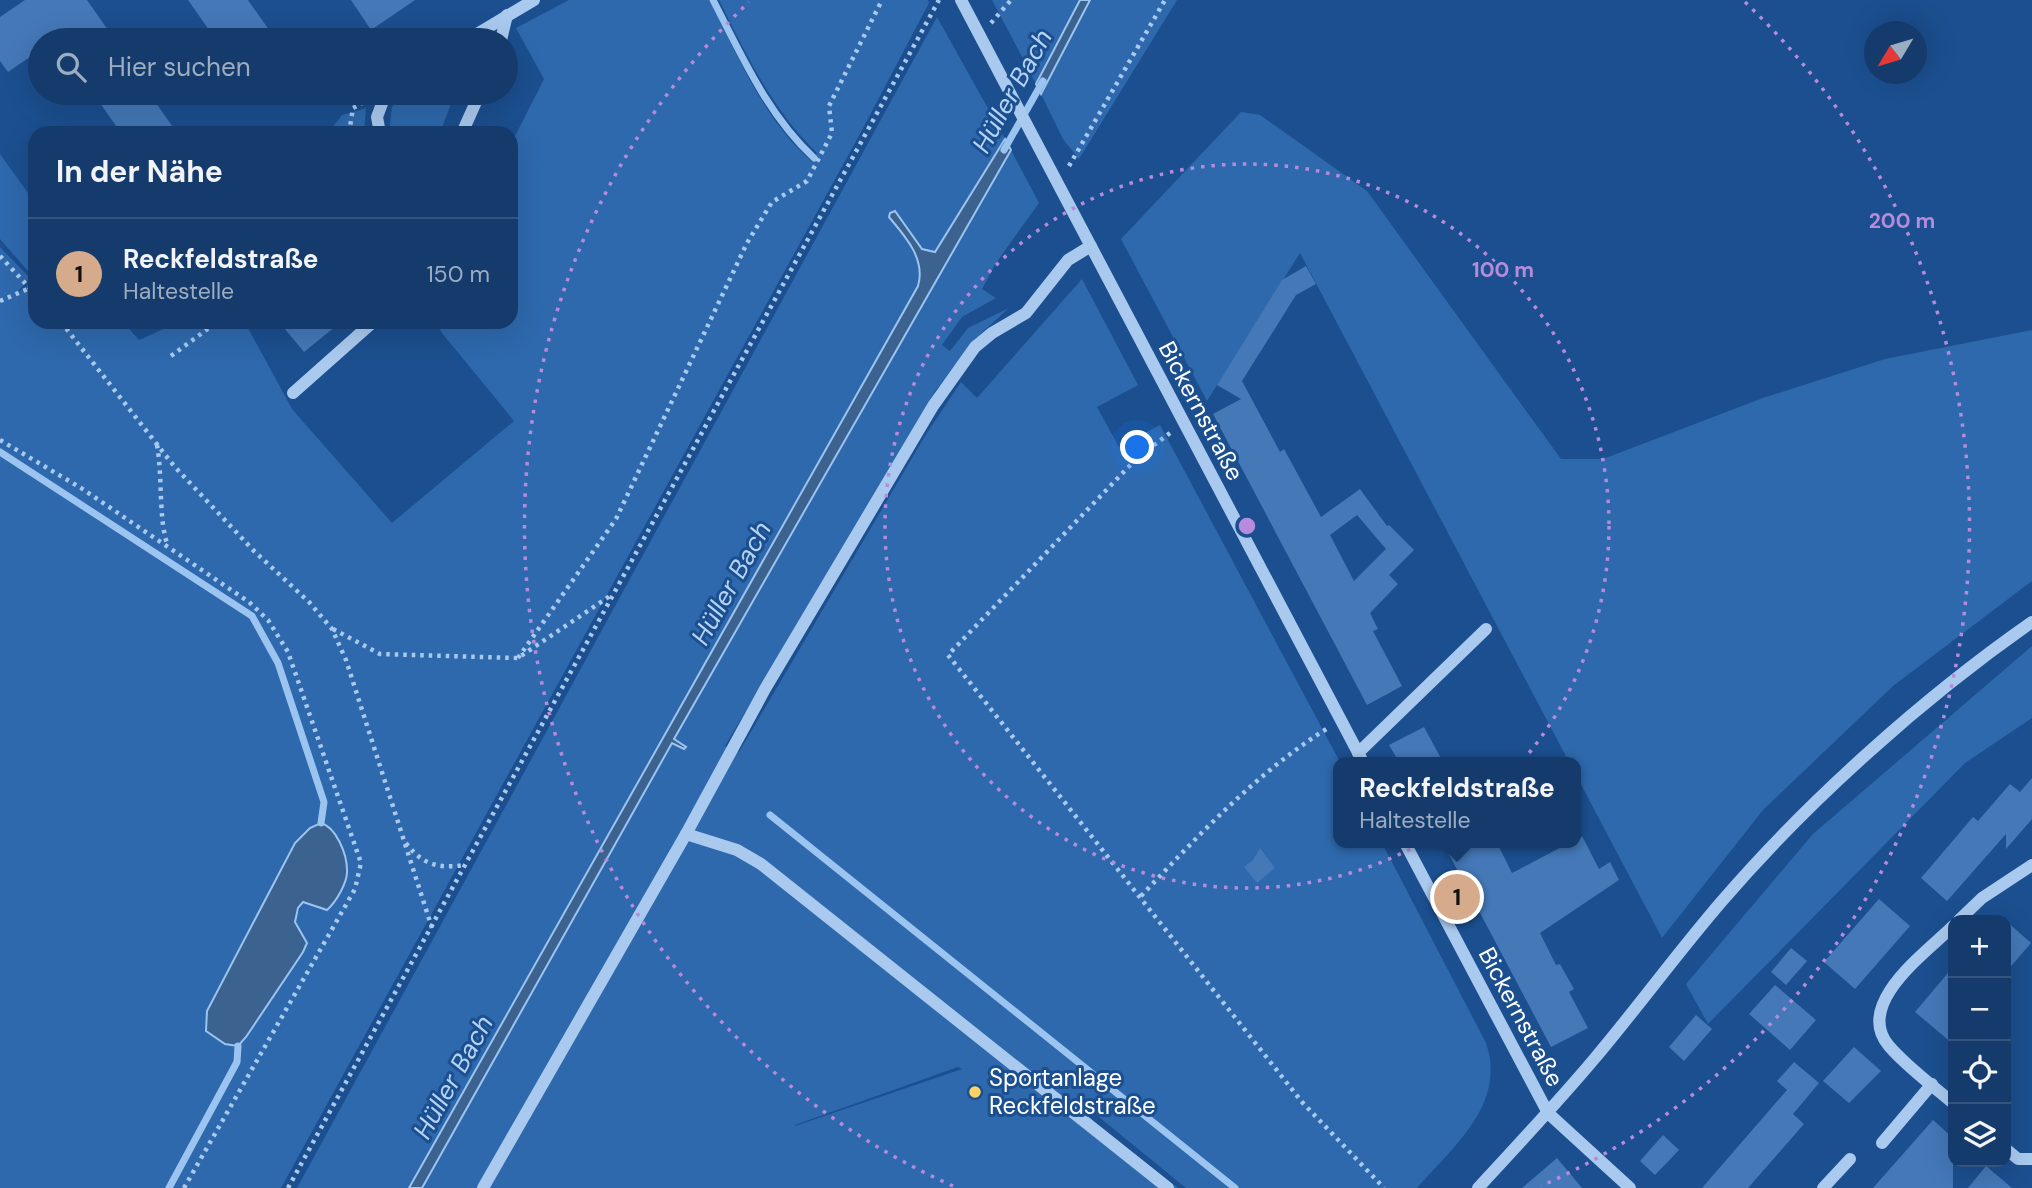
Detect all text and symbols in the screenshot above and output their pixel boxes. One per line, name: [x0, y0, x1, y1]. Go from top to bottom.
north arrow: [1864, 21, 1927, 84]
water label: Hüller Bach: [964, 23, 1060, 159]
search box: [28, 28, 518, 105]
icon: search: [52, 48, 90, 86]
text: Hier suchen: [108, 50, 251, 84]
text: In der Nähe: [56, 152, 223, 191]
text: 200 m: [1869, 207, 1935, 235]
text: Reckfeldstraße: [123, 242, 318, 276]
text: 100 m: [1472, 256, 1534, 284]
text: 1: [75, 259, 83, 289]
text: 150 m: [426, 259, 490, 289]
text: Haltestelle: [123, 276, 234, 306]
street label: Bickernstraße: [1152, 336, 1251, 486]
your location: [1120, 430, 1154, 464]
centre of rings: [1235, 514, 1259, 538]
water label: Hüller Bach: [683, 515, 779, 651]
popup: [1333, 757, 1581, 848]
text: Reckfeldstraße: [1359, 771, 1555, 805]
text: Haltestelle: [1359, 805, 1470, 835]
pin: 1: [1434, 871, 1480, 923]
map controls: [1948, 915, 2011, 1167]
button: +: [1948, 915, 2011, 978]
street label: Bickernstraße: [1472, 942, 1571, 1092]
button: −: [1948, 978, 2011, 1041]
water label: Hüller Bach: [405, 1009, 501, 1145]
button: locate: [1948, 1041, 2011, 1104]
place label: Sportanlage Reckfeldstraße: [989, 1062, 1156, 1121]
marker: Sportanlage Reckfeldstraße: [967, 1084, 983, 1100]
button: layers: [1948, 1104, 2011, 1167]

